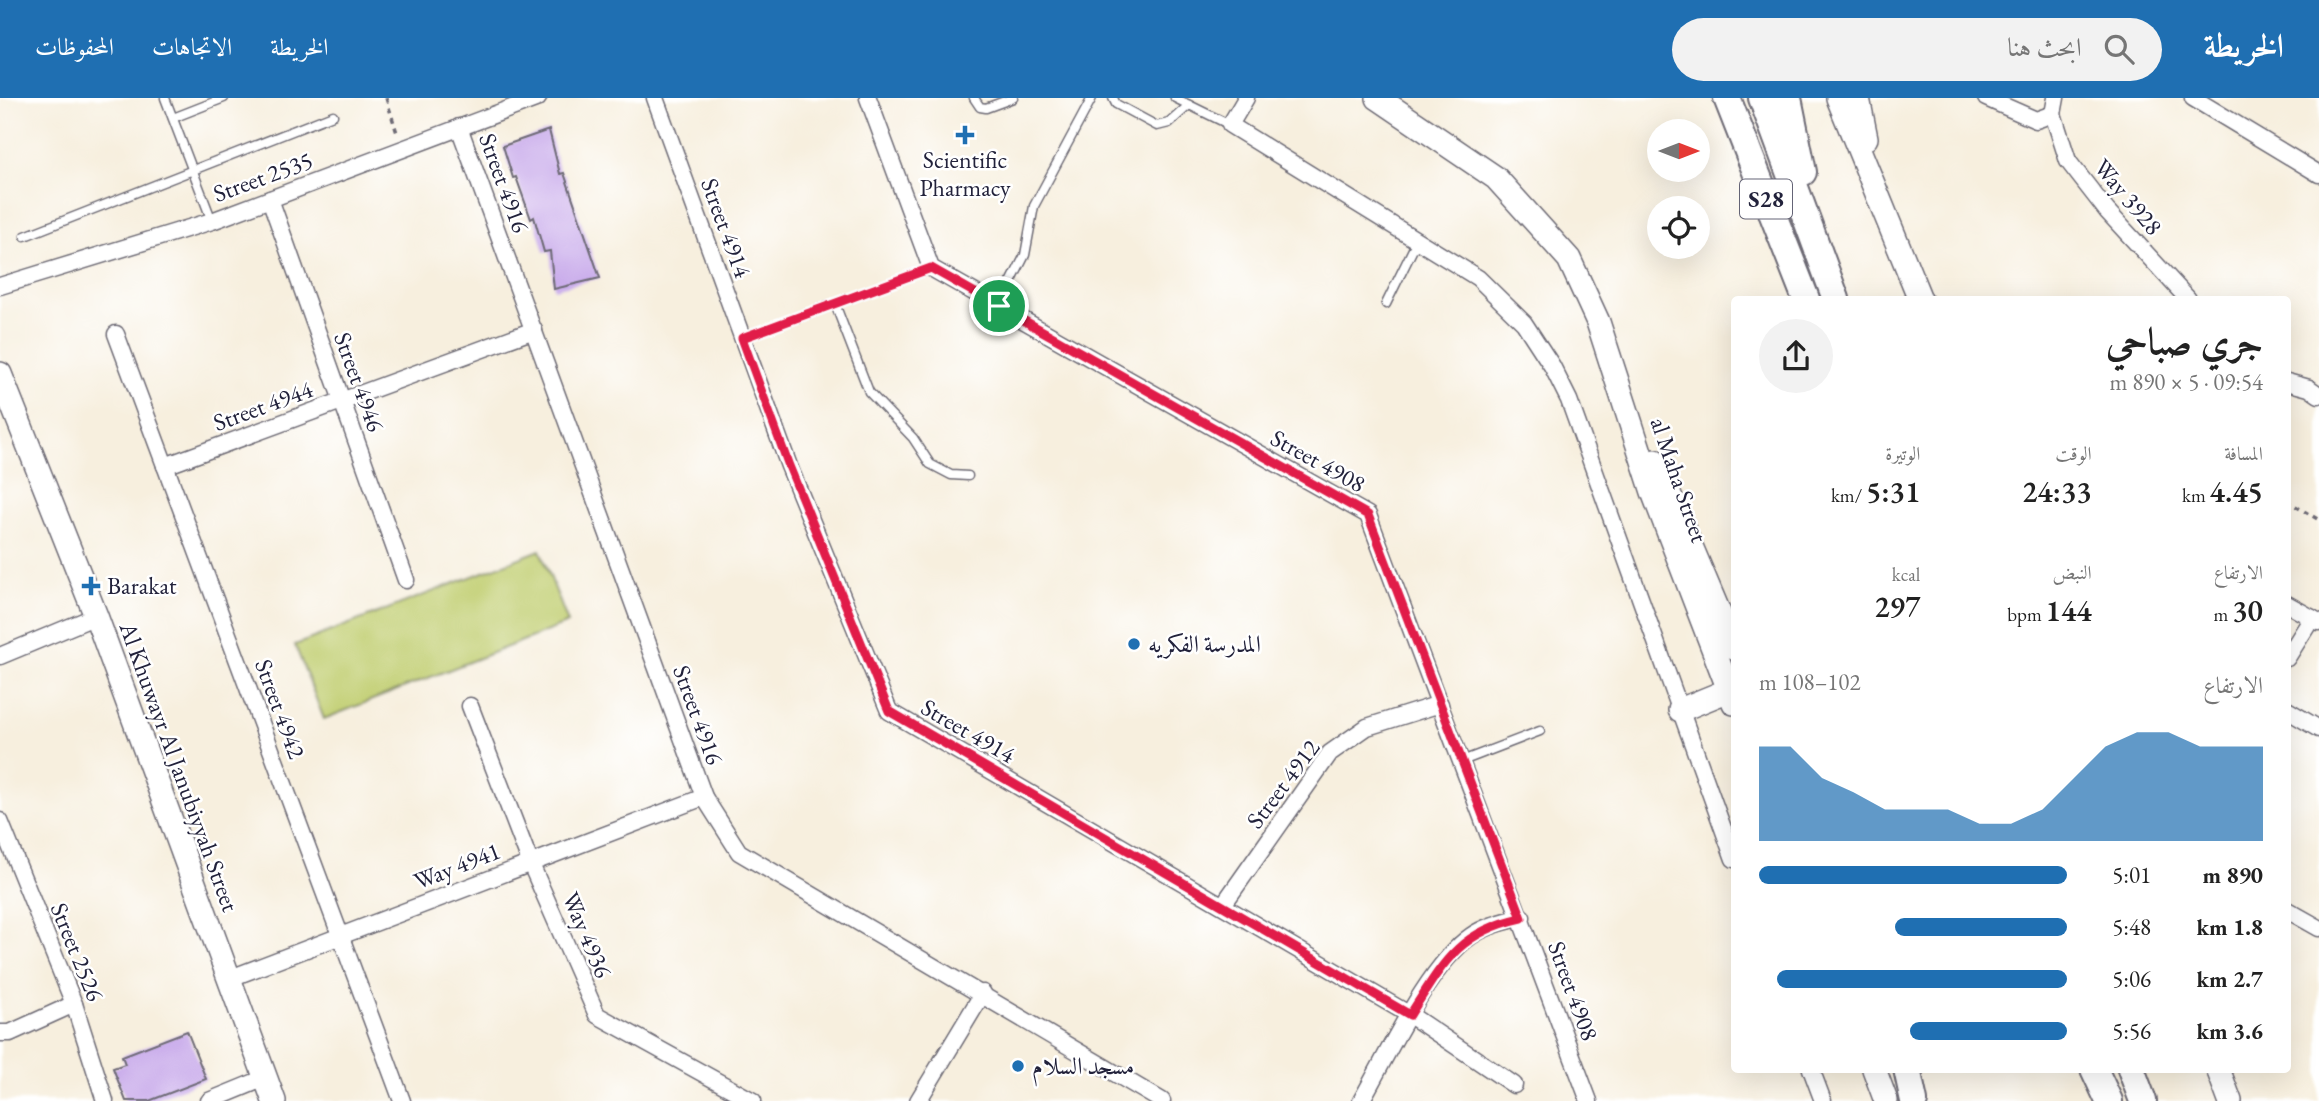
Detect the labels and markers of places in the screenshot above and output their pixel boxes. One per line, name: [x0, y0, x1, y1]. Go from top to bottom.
marker: Scientific Pharmacy: [957, 127, 973, 143]
place label: Scientific Pharmacy: [919, 144, 1011, 203]
pin: [969, 276, 1029, 336]
place label: Barakat: [107, 570, 177, 601]
marker: Barakat: [81, 576, 101, 596]
place label: المدرسة الفكريه: [1148, 628, 1261, 659]
marker: المدرسة الفكريه: [1126, 636, 1142, 652]
place label: مسجد السلام: [1032, 1050, 1134, 1087]
marker: مسجد السلام: [1010, 1058, 1026, 1074]

